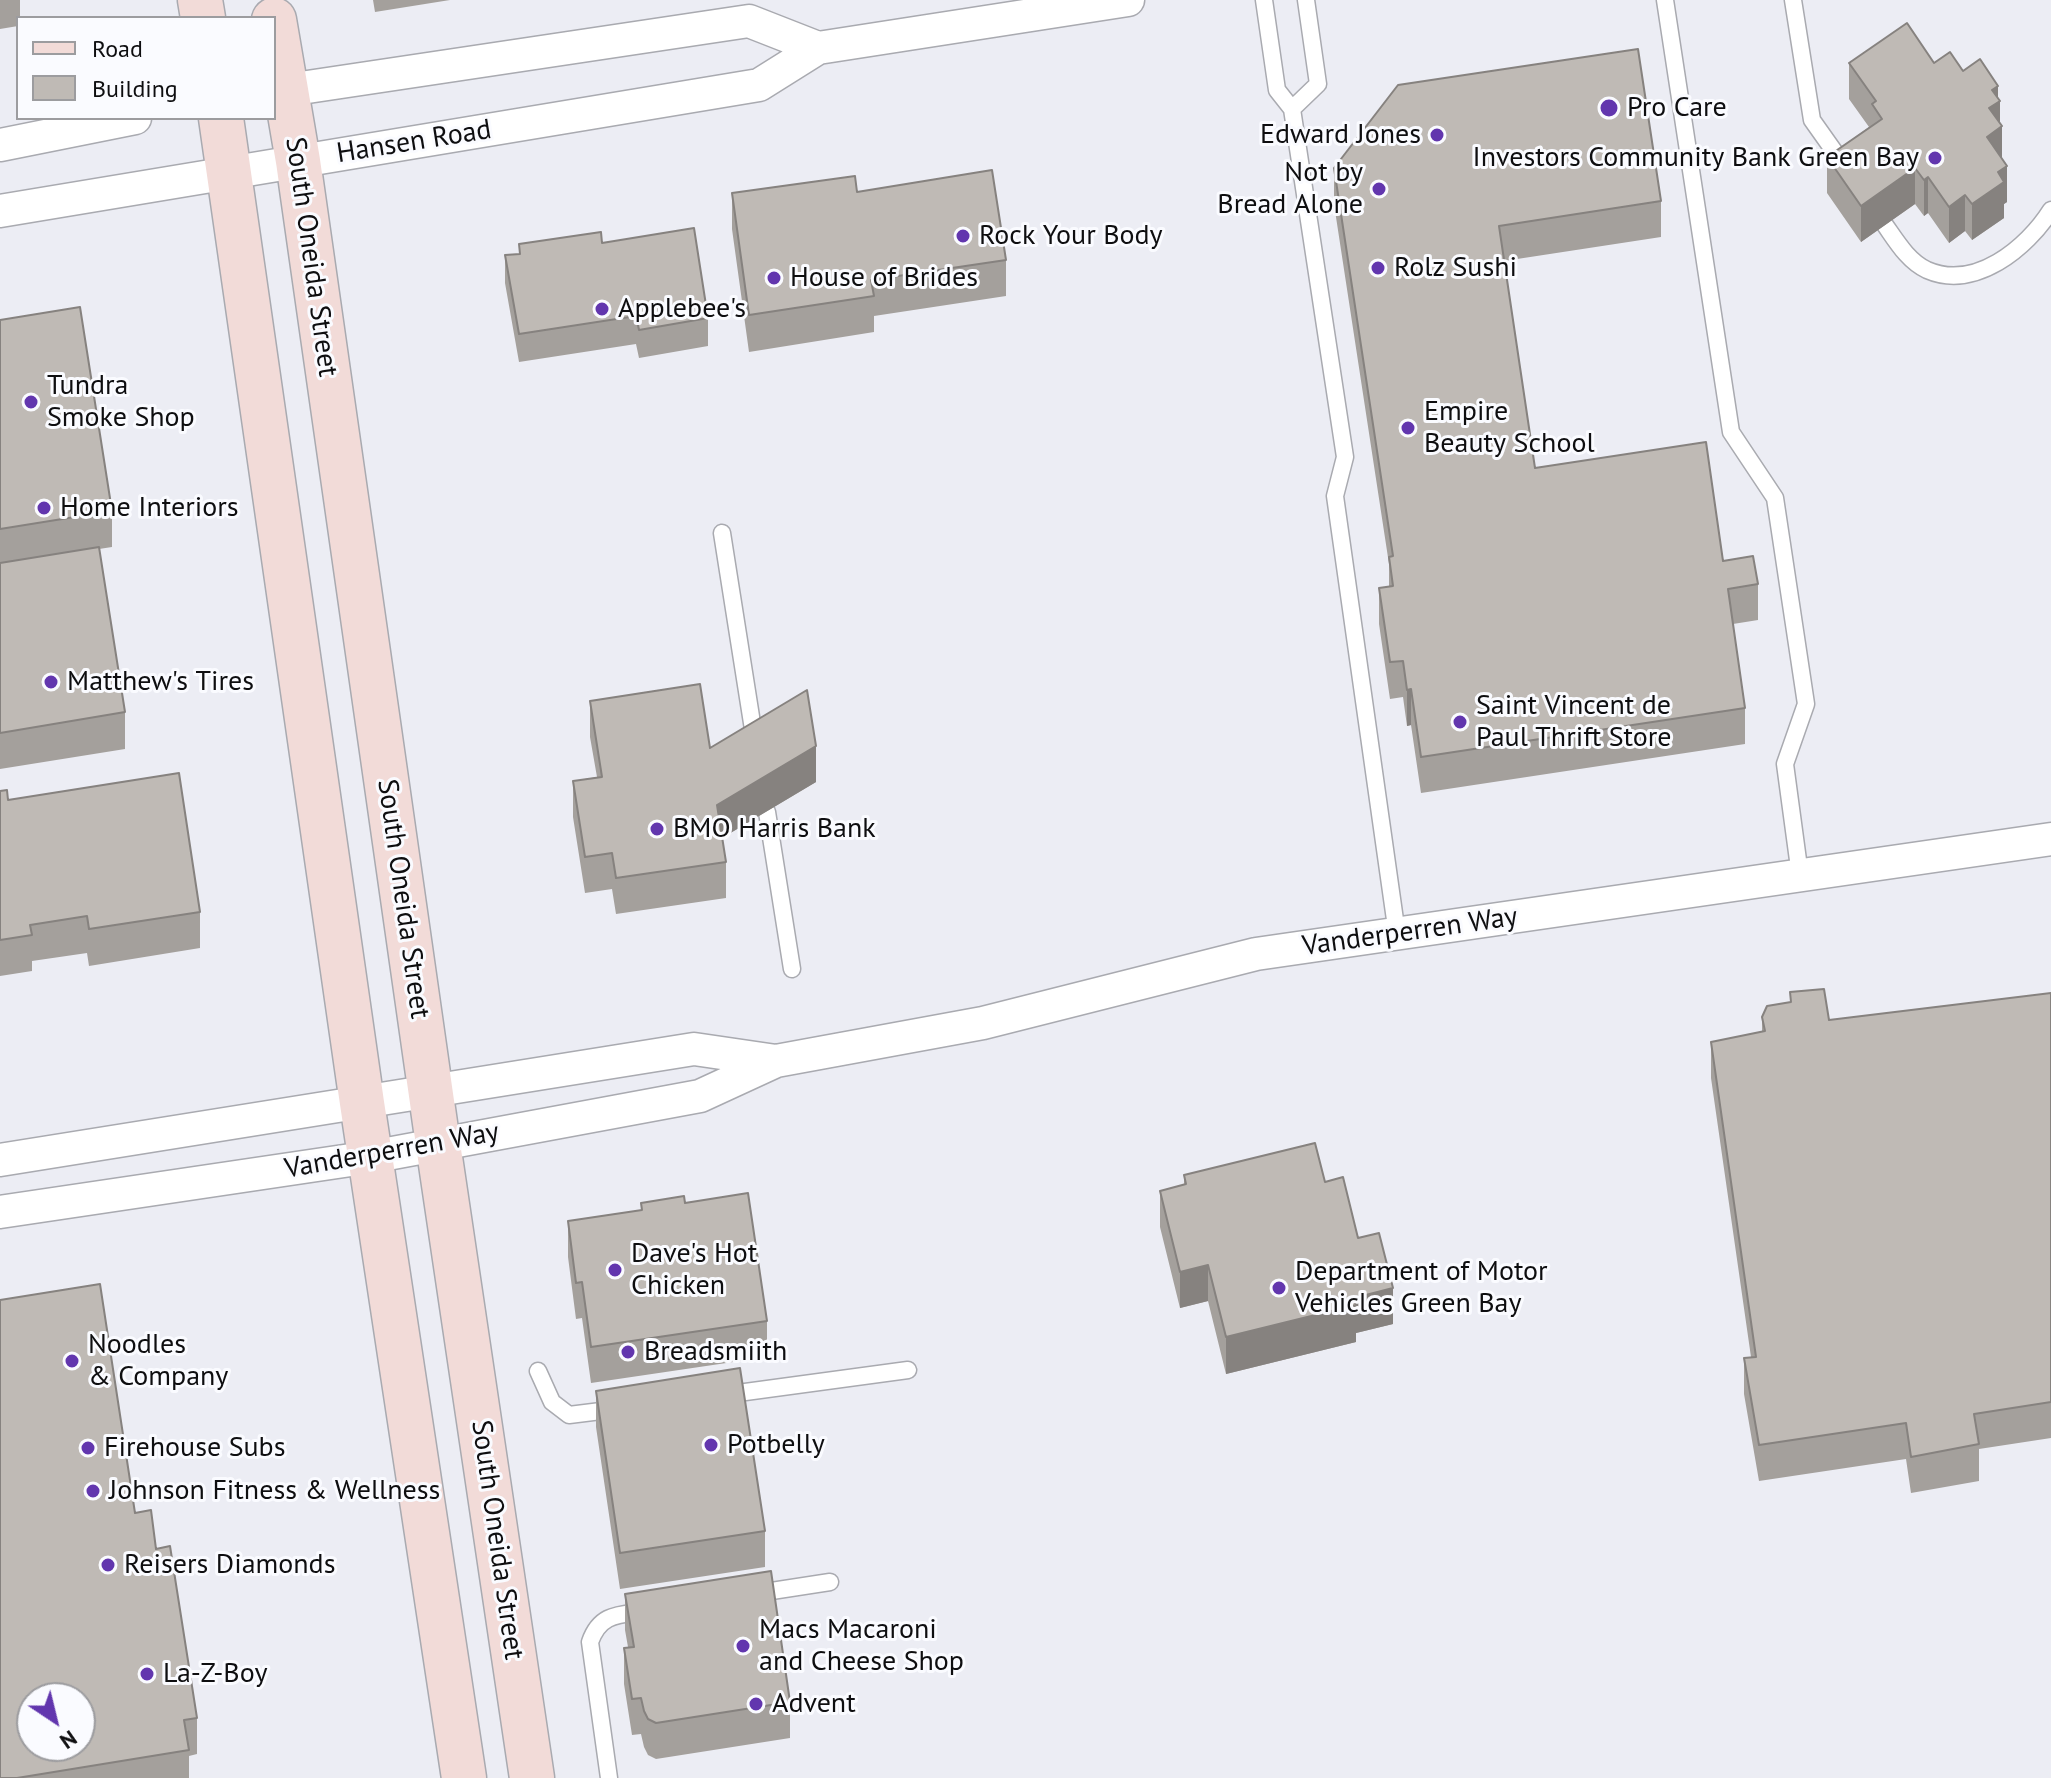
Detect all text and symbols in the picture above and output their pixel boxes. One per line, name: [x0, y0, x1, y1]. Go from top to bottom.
legend: [16, 16, 276, 120]
text: Road: [92, 33, 143, 64]
text: Building: [92, 73, 178, 104]
place label: Pro Care: [1627, 91, 1727, 125]
marker: Pro Care: [1598, 97, 1620, 119]
street label: Hansen Road: [334, 113, 494, 171]
place label: Edward Jones: [1260, 118, 1421, 152]
marker: Edward Jones: [1428, 126, 1446, 144]
street label: South Oneida Street: [278, 135, 344, 379]
place label: Investors Community Bank Green Bay: [1473, 141, 1919, 175]
marker: Investors Community Bank Green Bay: [1926, 149, 1944, 167]
place label: Not by Bread Alone: [1217, 156, 1363, 222]
marker: Not by Bread Alone: [1370, 180, 1388, 198]
place label: Rock Your Body: [979, 219, 1163, 253]
marker: Rock Your Body: [954, 227, 972, 245]
place label: Rolz Sushi: [1394, 251, 1517, 285]
marker: Rolz Sushi: [1369, 259, 1387, 277]
place label: House of Brides: [790, 261, 978, 295]
marker: House of Brides: [765, 269, 783, 287]
place label: Applebee's: [618, 292, 746, 326]
marker: Applebee's: [593, 300, 611, 318]
place label: Tundra Smoke Shop: [47, 369, 195, 435]
marker: Tundra Smoke Shop: [22, 393, 40, 411]
place label: Empire Beauty School: [1424, 395, 1595, 461]
marker: Empire Beauty School: [1399, 419, 1417, 437]
place label: Home Interiors: [60, 491, 238, 525]
marker: Home Interiors: [35, 499, 53, 517]
place label: Matthew's Tires: [67, 665, 254, 699]
marker: Matthew's Tires: [42, 673, 60, 691]
place label: Saint Vincent de Paul Thrift Store: [1476, 689, 1671, 755]
marker: Saint Vincent de Paul Thrift Store: [1451, 713, 1469, 731]
street label: South Oneida Street: [370, 777, 436, 1021]
place label: BMO Harris Bank: [673, 812, 876, 846]
marker: BMO Harris Bank: [648, 820, 666, 838]
street label: Vanderperren Way: [1300, 900, 1520, 964]
street label: Vanderperren Way: [282, 1116, 502, 1186]
place label: Dave's Hot Chicken: [631, 1237, 757, 1303]
place label: Department of Motor Vehicles Green Bay: [1295, 1255, 1548, 1321]
marker: Dave's Hot Chicken: [606, 1261, 624, 1279]
marker: Department of Motor Vehicles Green Bay: [1270, 1279, 1288, 1297]
place label: Noodles & Company: [88, 1328, 228, 1394]
place label: Breadsmiith: [644, 1335, 787, 1369]
marker: Breadsmiith: [619, 1343, 637, 1361]
marker: Noodles & Company: [63, 1352, 81, 1370]
street label: South Oneida Street: [464, 1418, 530, 1662]
place label: Potbelly: [727, 1428, 825, 1462]
place label: Firehouse Subs: [104, 1431, 285, 1465]
marker: Potbelly: [702, 1436, 720, 1454]
marker: Firehouse Subs: [79, 1439, 97, 1457]
place label: Johnson Fitness & Wellness: [109, 1474, 440, 1508]
marker: Johnson Fitness & Wellness: [84, 1482, 102, 1500]
place label: Reisers Diamonds: [124, 1548, 335, 1582]
marker: Reisers Diamonds: [99, 1556, 117, 1574]
place label: Macs Macaroni and Cheese Shop: [759, 1613, 964, 1679]
marker: Macs Macaroni and Cheese Shop: [734, 1637, 752, 1655]
place label: La-Z-Boy: [163, 1657, 267, 1691]
marker: La-Z-Boy: [138, 1665, 156, 1683]
north arrow: [16, 1682, 96, 1762]
place label: Advent: [772, 1687, 856, 1721]
marker: Advent: [747, 1695, 765, 1713]
text: N: [55, 1724, 83, 1756]

